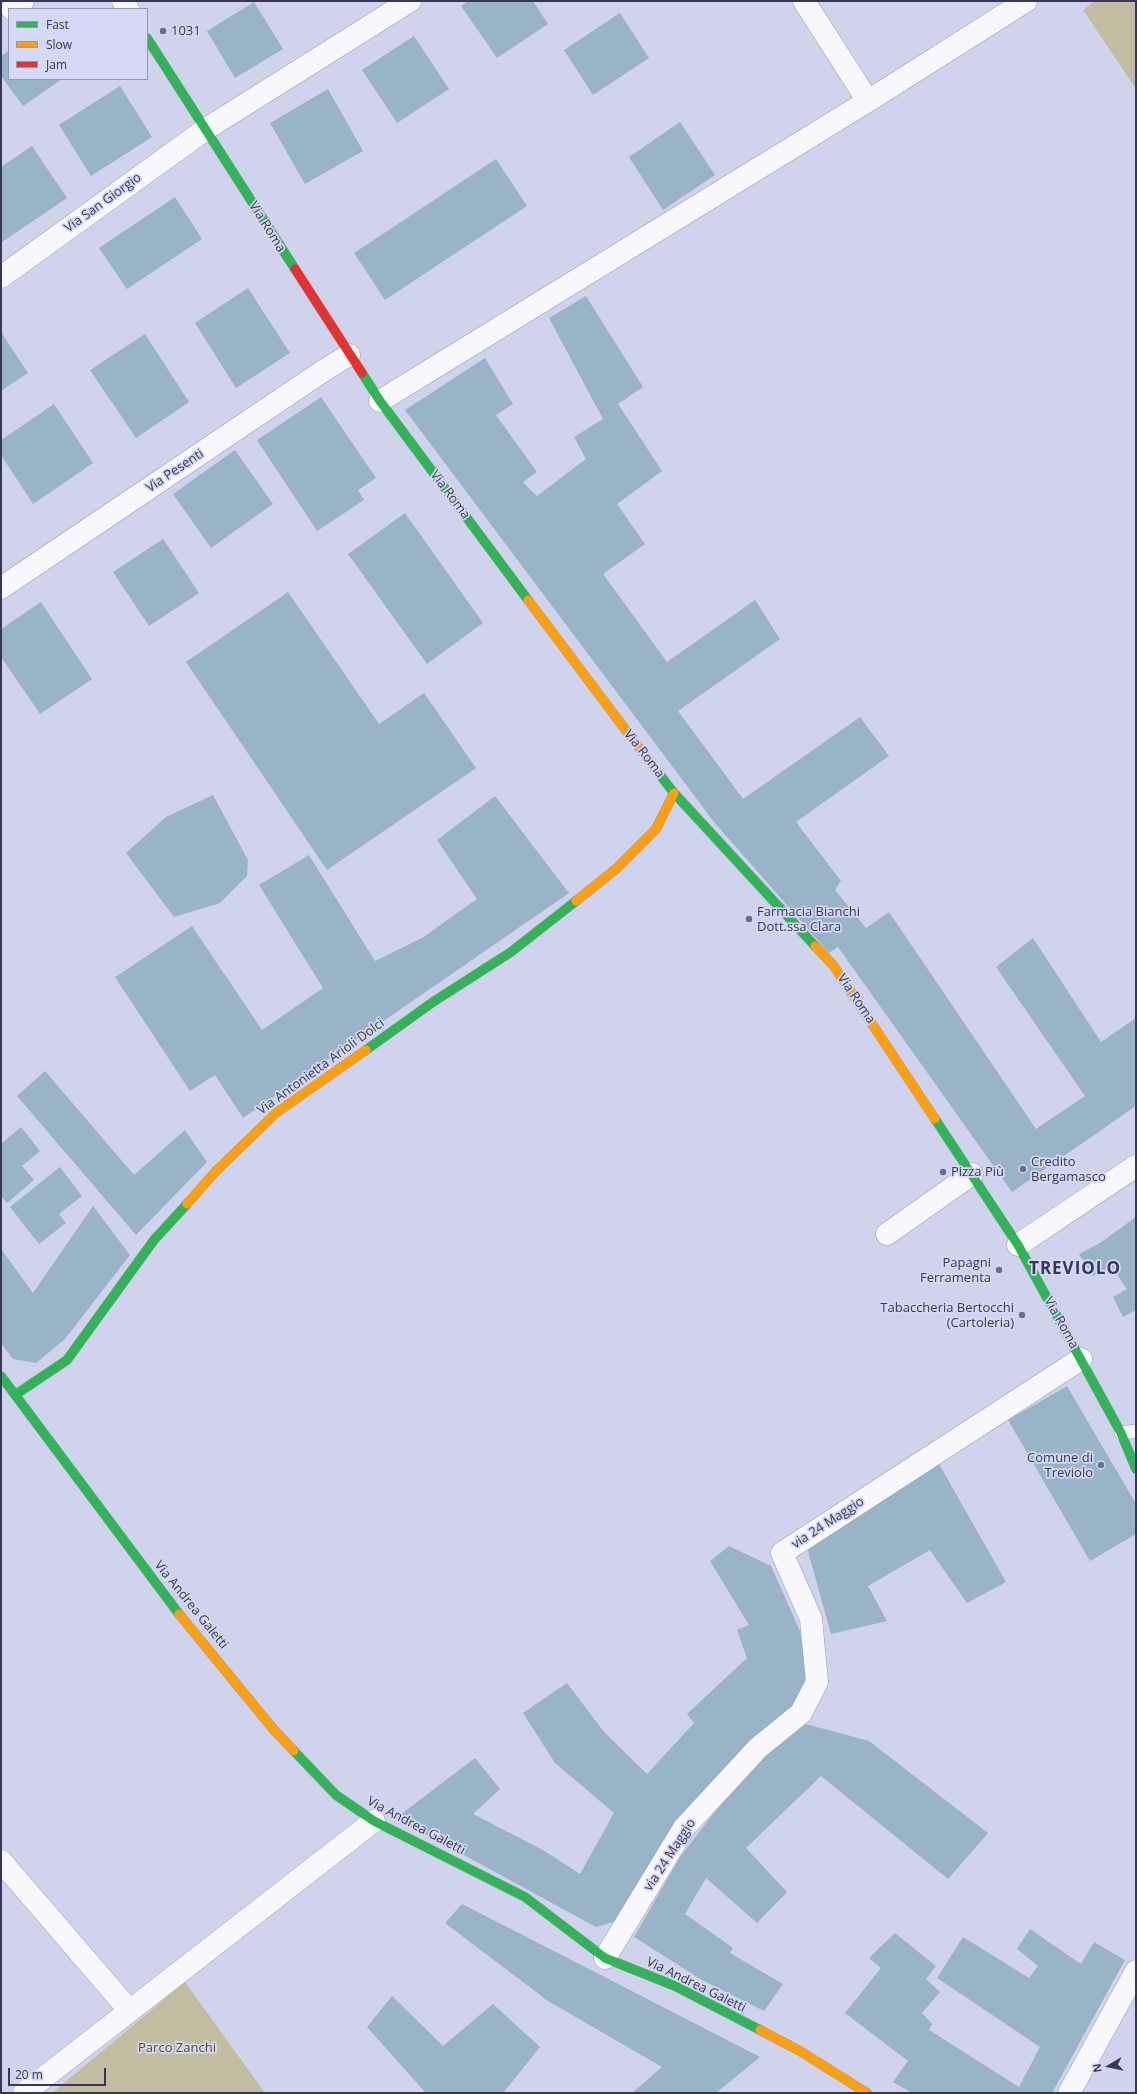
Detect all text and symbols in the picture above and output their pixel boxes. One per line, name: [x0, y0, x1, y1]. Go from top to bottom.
legend: [8, 8, 148, 80]
text: Fast: [46, 16, 69, 33]
place label: 1031: [171, 23, 201, 39]
marker: 1031: [158, 26, 168, 36]
text: Slow: [46, 36, 72, 53]
text: Jam: [46, 56, 67, 73]
street label: Via San Giorgio: [61, 170, 145, 236]
street label: Via Roma: [245, 199, 289, 255]
street label: Via Pesenti: [143, 446, 207, 496]
street label: Via Roma: [427, 468, 473, 522]
street label: Via Roma: [620, 727, 668, 781]
place label: Farmacia Bianchi Dott.ssa Clara: [757, 904, 860, 935]
marker: Farmacia Bianchi Dott.ssa Clara: [744, 914, 754, 924]
street label: Via Roma: [834, 971, 878, 1027]
street label: Via Antonietta Arioli Dolci: [254, 1016, 388, 1118]
place label: Credito Bergamasco: [1031, 1154, 1106, 1185]
place label: Pizza Più: [951, 1164, 1004, 1180]
marker: Credito Bergamasco: [1018, 1164, 1028, 1174]
marker: Pizza Più: [938, 1167, 948, 1177]
place label: Papagni Ferramenta: [920, 1255, 991, 1286]
district label: TREVIOLO: [1029, 1259, 1121, 1279]
marker: Papagni Ferramenta: [994, 1265, 1004, 1275]
street label: Via Roma: [1040, 1294, 1082, 1352]
place label: Tabaccheria Bertocchi (Cartoleria): [880, 1300, 1014, 1331]
marker: Tabaccheria Bertocchi (Cartoleria): [1017, 1310, 1027, 1320]
place label: Comune di Treviolo: [1027, 1450, 1093, 1481]
marker: Comune di Treviolo: [1096, 1460, 1106, 1470]
street label: via 24 Maggio: [789, 1494, 867, 1552]
street label: Via Andrea Galetti: [151, 1558, 231, 1652]
street label: Via Andrea Galetti: [364, 1794, 468, 1858]
street label: via 24 Maggio: [641, 1816, 699, 1894]
street label: Via Andrea Galetti: [644, 1954, 748, 2016]
park label: Parco Zanchi: [138, 2040, 216, 2056]
north arrow: [1089, 2046, 1129, 2086]
scale bar: [10, 2060, 108, 2086]
text: N: [1089, 2062, 1105, 2074]
text: 20 m: [15, 2066, 43, 2083]

